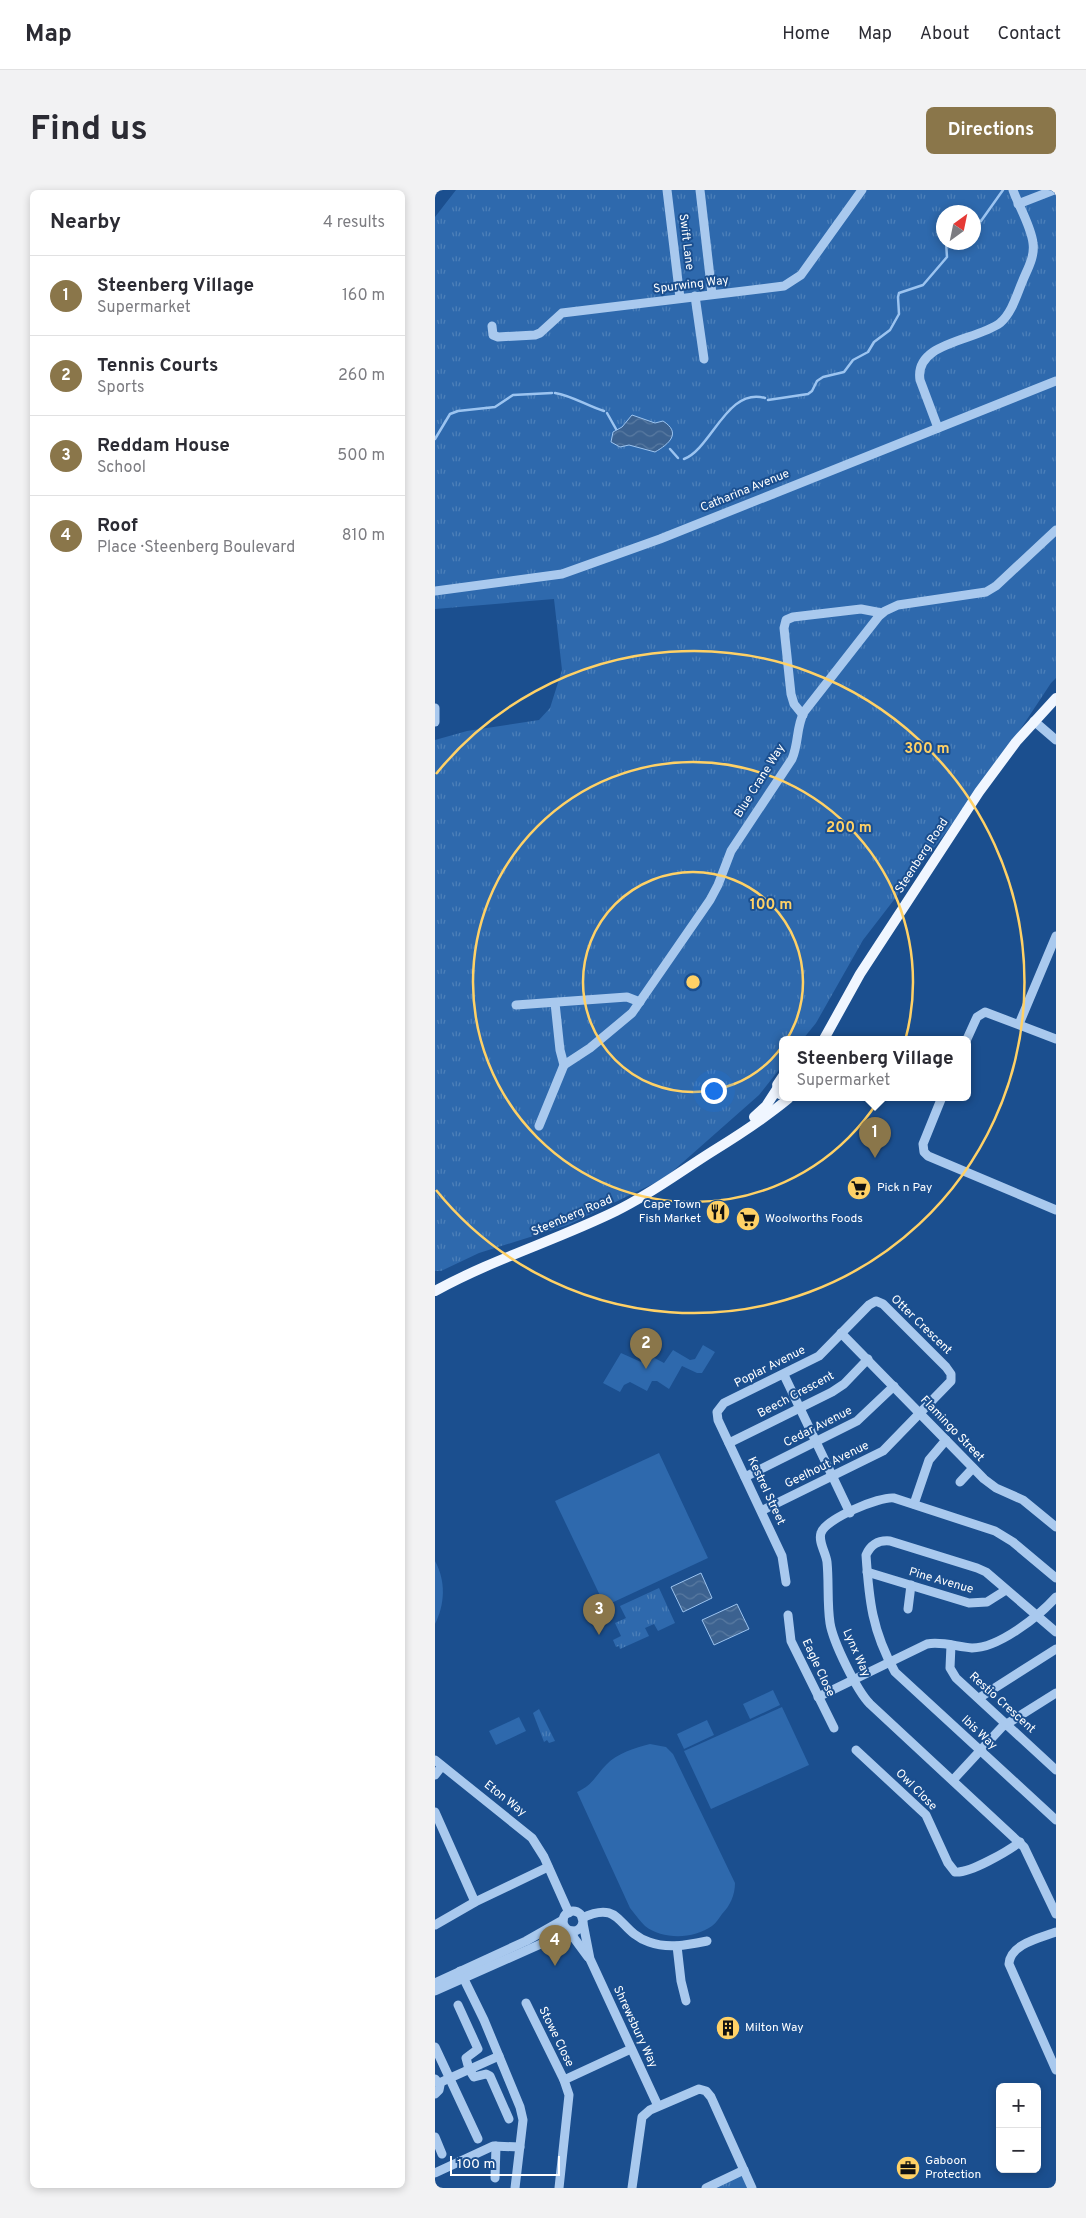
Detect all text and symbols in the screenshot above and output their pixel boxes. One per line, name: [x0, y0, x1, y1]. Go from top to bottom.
text: Map: [25, 20, 72, 50]
text: Home: [782, 23, 830, 46]
text: Map: [858, 23, 892, 46]
text: About: [920, 23, 969, 46]
text: Contact: [997, 23, 1061, 46]
button: Directions: [926, 107, 1056, 154]
text: Find us: [30, 108, 148, 152]
north arrow: [936, 205, 981, 250]
text: Nearby: [50, 209, 121, 236]
text: 4 results: [323, 213, 385, 233]
street label: Swift Lane: [675, 213, 697, 271]
street label: Spurwing Way: [652, 272, 730, 298]
text: Steenberg Village: [97, 274, 254, 298]
text: 1: [63, 286, 69, 306]
text: 160 m: [342, 286, 385, 306]
text: Supermarket: [97, 298, 191, 318]
text: Tennis Courts: [97, 354, 218, 378]
text: 2: [61, 366, 71, 386]
text: 260 m: [338, 366, 385, 386]
text: Sports: [97, 378, 145, 398]
text: Reddam House: [97, 434, 230, 458]
text: 3: [61, 446, 71, 466]
text: 500 m: [337, 446, 385, 466]
text: School: [97, 458, 146, 478]
street label: Catharina Avenue: [698, 466, 792, 516]
text: Roof: [97, 514, 138, 538]
text: 4: [61, 526, 71, 546]
text: 810 m: [342, 526, 385, 546]
text: Place · Steenberg Boulevard: [97, 538, 295, 558]
text: 300 m: [904, 740, 950, 759]
street label: Blue Crane Way: [731, 741, 789, 821]
street label: Steenberg Road: [892, 815, 952, 897]
text: 200 m: [826, 819, 872, 838]
text: 100 m: [750, 896, 792, 915]
centre of rings: [684, 973, 702, 991]
popup: [779, 1036, 971, 1101]
text: Steenberg Village: [796, 1047, 954, 1071]
text: Supermarket: [796, 1071, 890, 1091]
your location: [701, 1078, 727, 1104]
pin: 1: [859, 1117, 891, 1158]
supermarket icon: Pick n Pay: [846, 1175, 872, 1201]
place label: Pick n Pay: [877, 1180, 932, 1196]
street label: Steenberg Road: [529, 1192, 615, 1240]
place label: Cape Town Fish Market: [639, 1197, 701, 1227]
restaurant icon: Cape Town Fish Market: [705, 1199, 731, 1225]
supermarket icon: Woolworths Foods: [735, 1206, 761, 1232]
place label: Woolworths Foods: [765, 1211, 863, 1227]
street label: Otter Crescent: [887, 1292, 955, 1358]
pin: 2: [630, 1328, 662, 1369]
street label: Poplar Avenue: [732, 1342, 808, 1392]
street label: Beech Crescent: [755, 1368, 837, 1422]
street label: Flamingo Street: [916, 1393, 988, 1465]
street label: Cedar Avenue: [781, 1403, 855, 1451]
street label: Geelhout Avenue: [782, 1438, 872, 1492]
street label: Kestrel Street: [743, 1454, 789, 1528]
street label: Pine Avenue: [907, 1564, 975, 1598]
pin: 3: [583, 1594, 615, 1635]
street label: Lynx Way: [838, 1627, 874, 1679]
street label: Eagle Close: [798, 1636, 838, 1700]
street label: Restio Crescent: [965, 1669, 1039, 1737]
street label: Ibis Way: [958, 1712, 1000, 1754]
street label: Owl Close: [892, 1766, 940, 1814]
street label: Eton Way: [480, 1777, 530, 1821]
pin: 4: [539, 1925, 571, 1966]
street label: Shrewsbury Way: [609, 1983, 661, 2071]
street label: Stowe Close: [535, 2004, 577, 2070]
building icon: Milton Way: [715, 2015, 741, 2041]
place label: Milton Way: [745, 2020, 804, 2036]
map controls: [996, 2083, 1041, 2173]
button: +: [996, 2083, 1041, 2128]
button: −: [996, 2128, 1041, 2173]
scale bar: [450, 2153, 560, 2176]
place label: Gaboon Protection: [925, 2153, 981, 2183]
office icon: Gaboon Protection: [895, 2155, 921, 2181]
text: 100 m: [457, 2156, 495, 2173]

